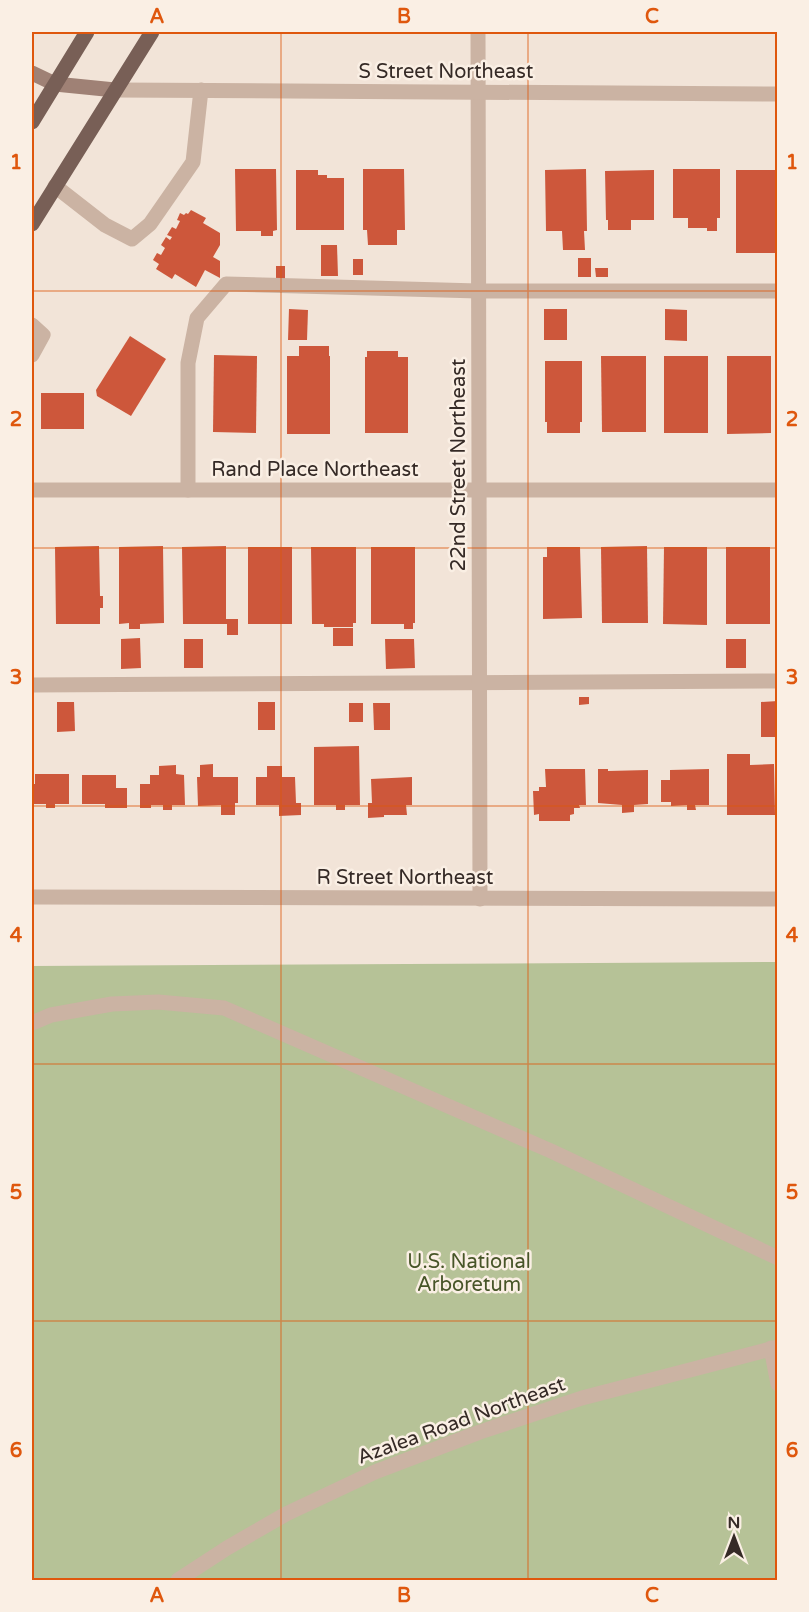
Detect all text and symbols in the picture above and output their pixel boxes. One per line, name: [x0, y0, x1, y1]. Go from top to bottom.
text: A: [150, 5, 165, 29]
text: B: [397, 5, 411, 29]
text: C: [645, 5, 659, 29]
street label: S Street Northeast: [358, 60, 534, 84]
text: 1: [10, 151, 22, 175]
text: 1: [786, 151, 798, 175]
street label: 22nd Street Northeast: [447, 358, 471, 571]
text: 2: [10, 408, 22, 432]
text: 2: [786, 408, 798, 432]
street label: Rand Place Northeast: [211, 458, 419, 482]
text: 3: [10, 666, 22, 690]
text: 3: [786, 666, 798, 690]
street label: R Street Northeast: [317, 866, 494, 890]
text: 4: [10, 924, 23, 948]
text: 4: [786, 924, 799, 948]
text: 5: [10, 1181, 22, 1205]
text: 5: [786, 1181, 798, 1205]
park label: U.S. National Arboretum: [407, 1250, 531, 1297]
street label: Azalea Road Northeast: [354, 1372, 569, 1470]
text: 6: [10, 1439, 22, 1463]
text: 6: [786, 1439, 798, 1463]
north arrow: [704, 1507, 764, 1567]
text: N: [728, 1513, 740, 1533]
text: A: [150, 1584, 165, 1608]
text: B: [397, 1584, 411, 1608]
text: C: [645, 1584, 659, 1608]

